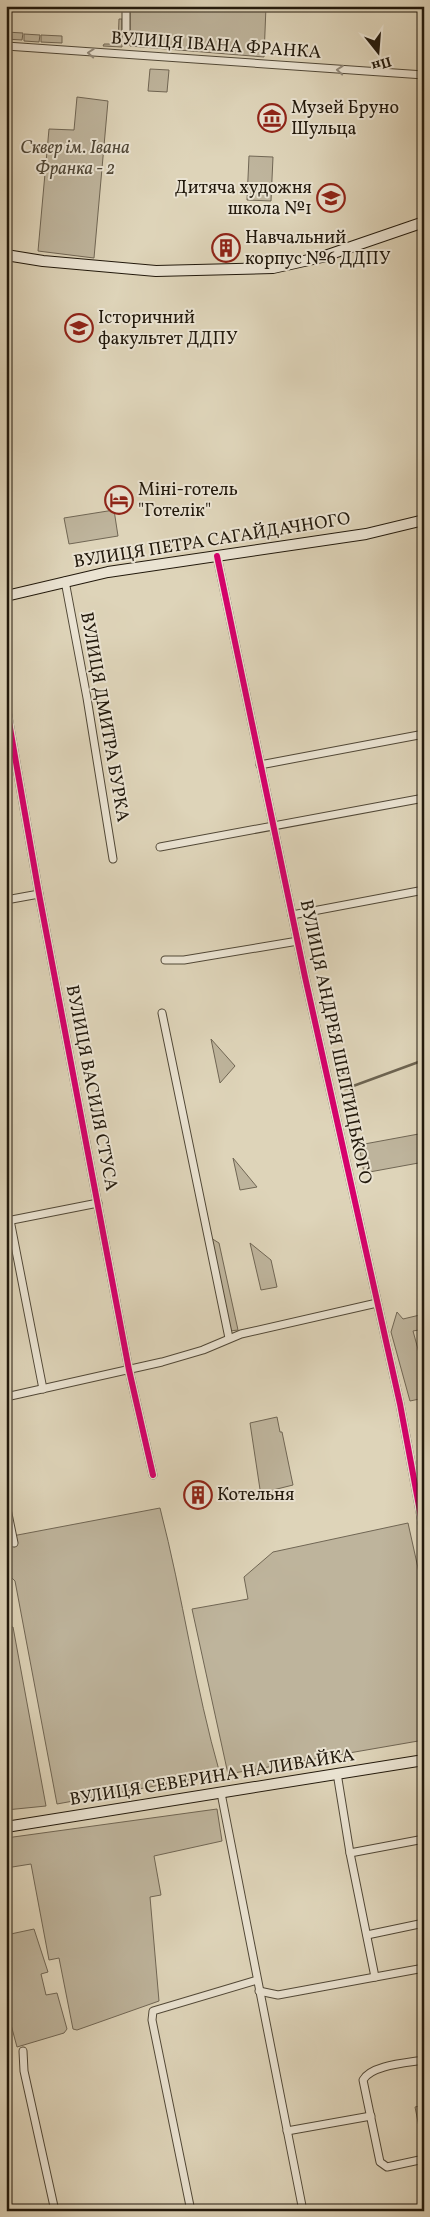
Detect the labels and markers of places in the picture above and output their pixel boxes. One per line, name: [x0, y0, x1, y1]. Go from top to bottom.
place label: Музей Бруно Шульца: [291, 96, 399, 142]
museum icon: Музей Бруно Шульца: [257, 103, 287, 133]
place label: Дитяча художня школа №1: [175, 176, 312, 222]
school or university icon: Дитяча художня школа №1: [316, 183, 346, 213]
place label: Навчальний корпус №6 ДДПУ: [245, 226, 391, 272]
building icon: Навчальний корпус №6 ДДПУ: [211, 233, 241, 263]
place label: Історичний факультет ДДПУ: [98, 306, 238, 352]
school or university icon: Історичний факультет ДДПУ: [64, 313, 94, 343]
place label: Міні-готель "Готелік": [138, 478, 238, 524]
hotel icon: Міні-готель "Готелік": [104, 485, 134, 515]
building icon: Котельня: [183, 1480, 213, 1510]
place label: Котельня: [217, 1483, 294, 1508]

